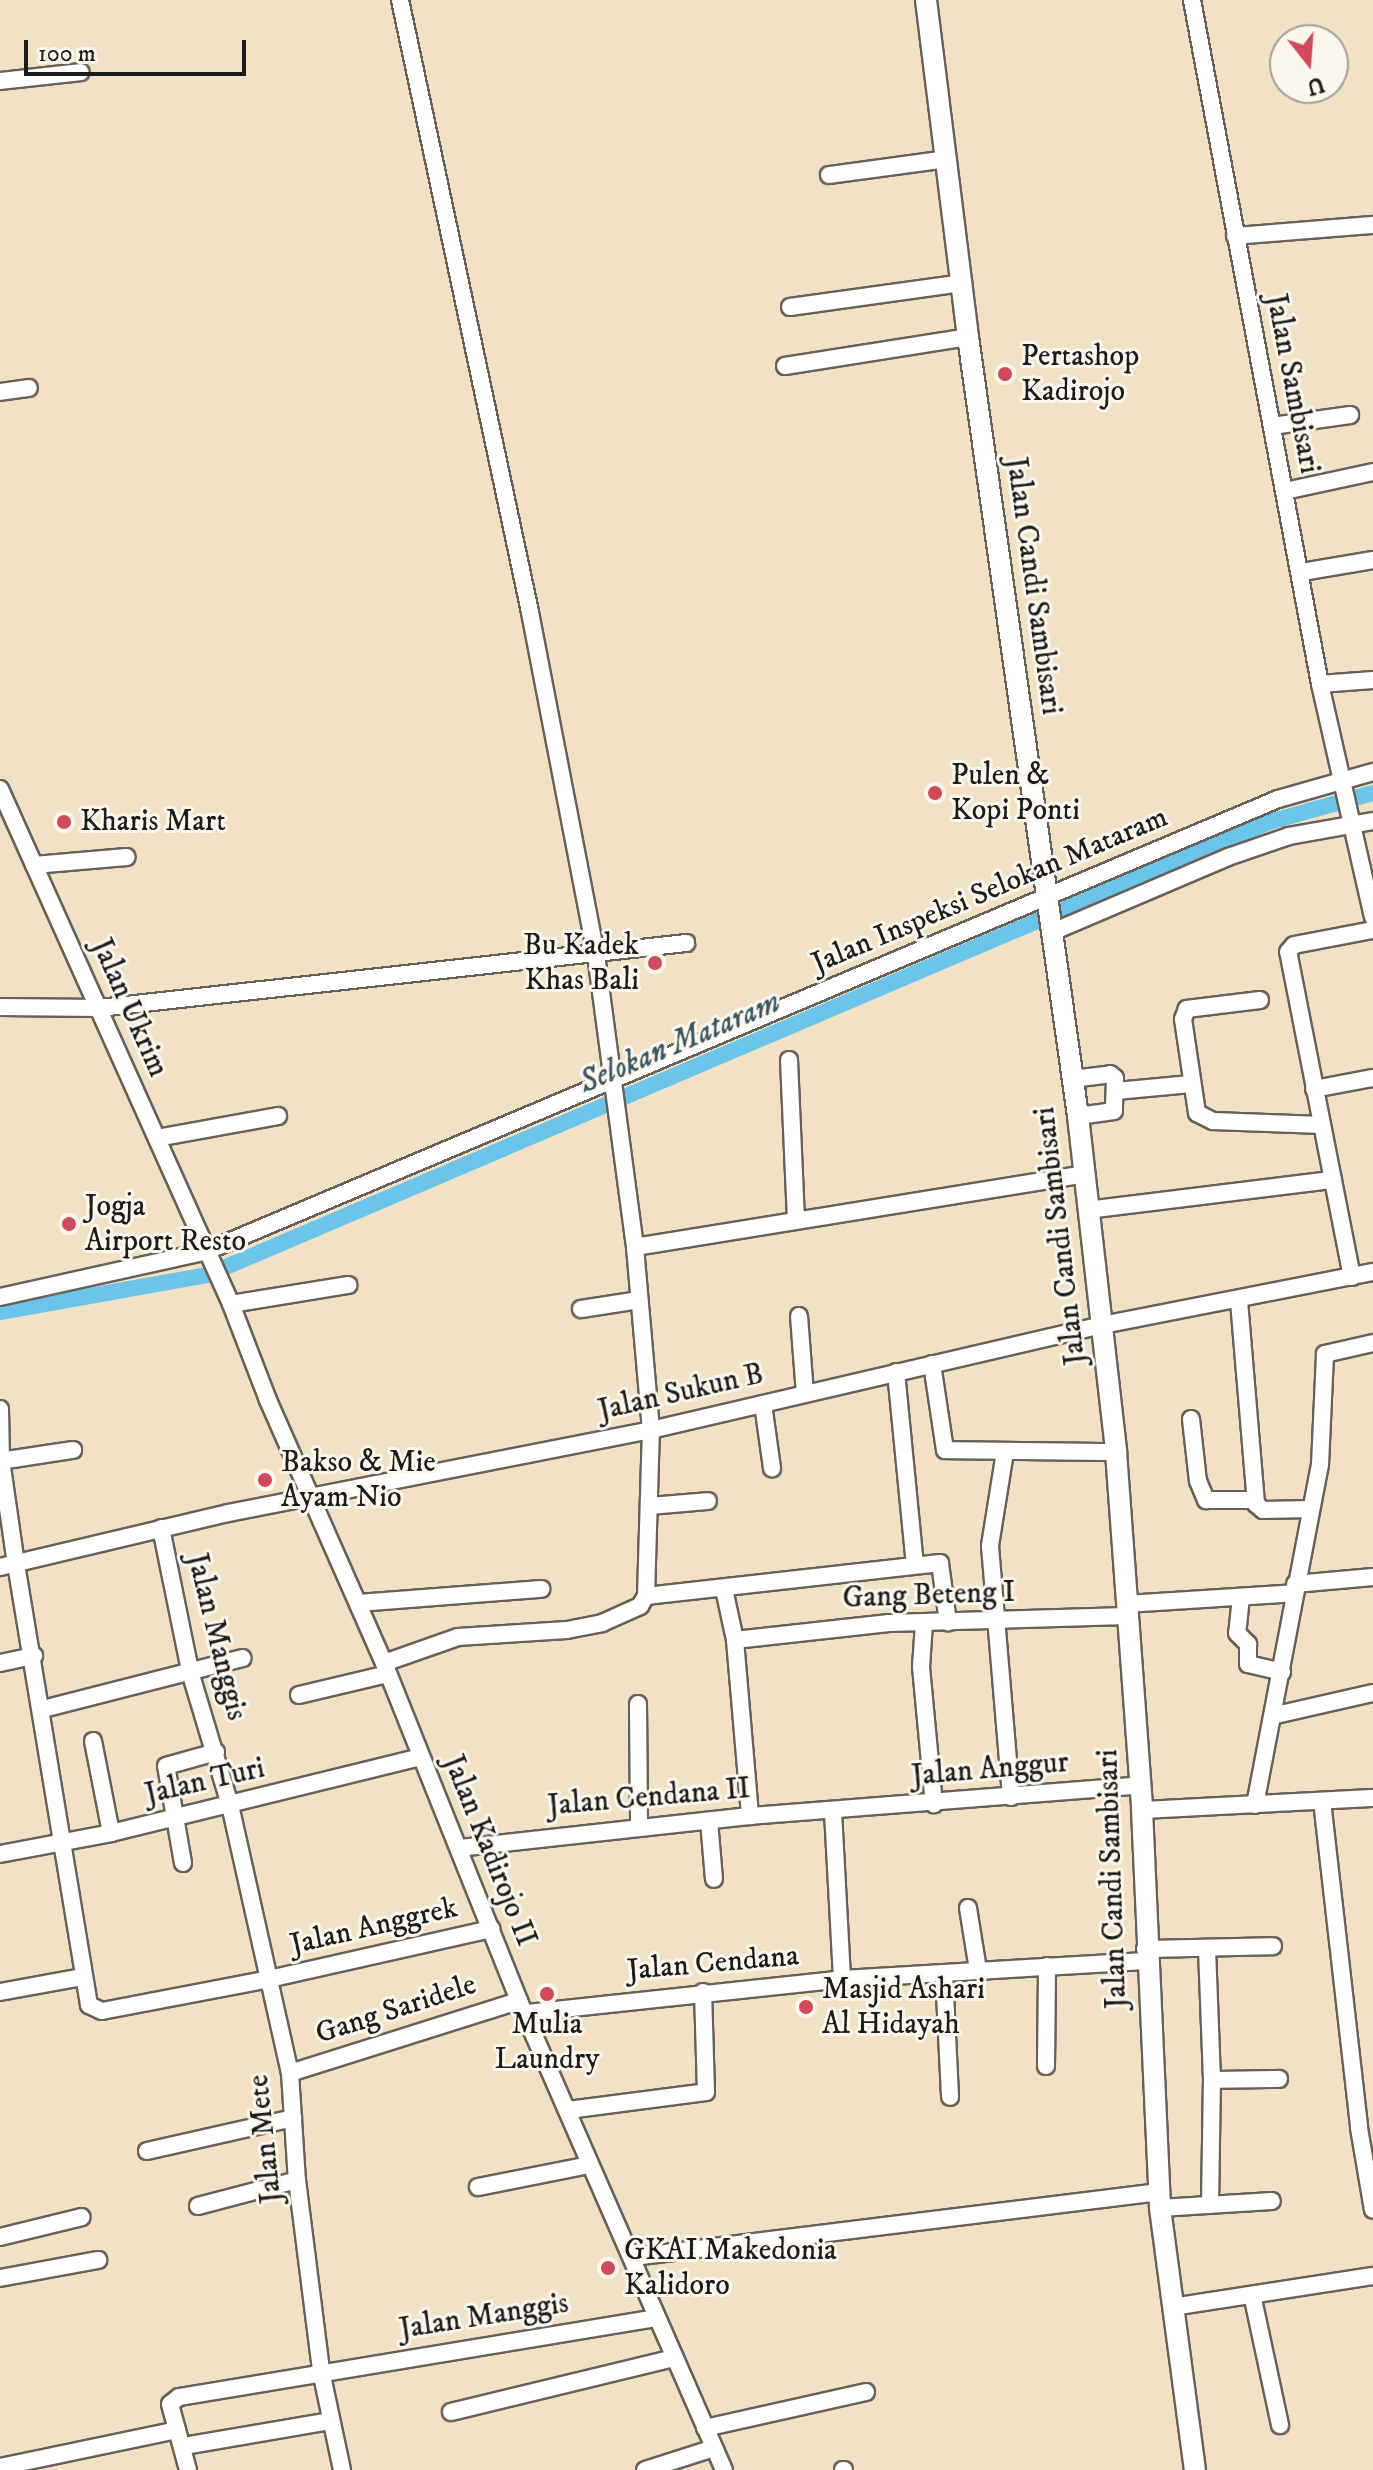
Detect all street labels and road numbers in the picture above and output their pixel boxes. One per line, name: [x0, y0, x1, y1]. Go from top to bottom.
street label: Jalan Sambisari: [1257, 291, 1327, 477]
street label: Jalan Candi Sambisari: [997, 455, 1069, 717]
street label: Jalan Inspeksi Selokan Mataram: [807, 800, 1173, 982]
street label: Jalan Ukrim: [83, 933, 175, 1083]
street label: Jalan Candi Sambisari: [1027, 1105, 1095, 1367]
street label: Jalan Sukun B: [595, 1357, 767, 1429]
street label: Jalan Manggis: [178, 1550, 254, 1724]
street label: Gang Beteng I: [842, 1575, 1016, 1617]
street label: Jalan Anggur: [910, 1745, 1070, 1795]
street label: Jalan Candi Sambisari: [1090, 1749, 1136, 2009]
street label: Jalan Kadirojo II: [434, 1750, 544, 1952]
street label: Jalan Turi: [142, 1751, 268, 1813]
street label: Jalan Cendana II: [546, 1771, 752, 1825]
street label: Jalan Anggrek: [287, 1890, 461, 1964]
street label: Jalan Cendana: [626, 1939, 800, 1989]
street label: Gang Saridele: [311, 1967, 481, 2053]
street label: Jalan Mete: [241, 2073, 291, 2205]
street label: Jalan Manggis: [397, 2286, 571, 2348]

